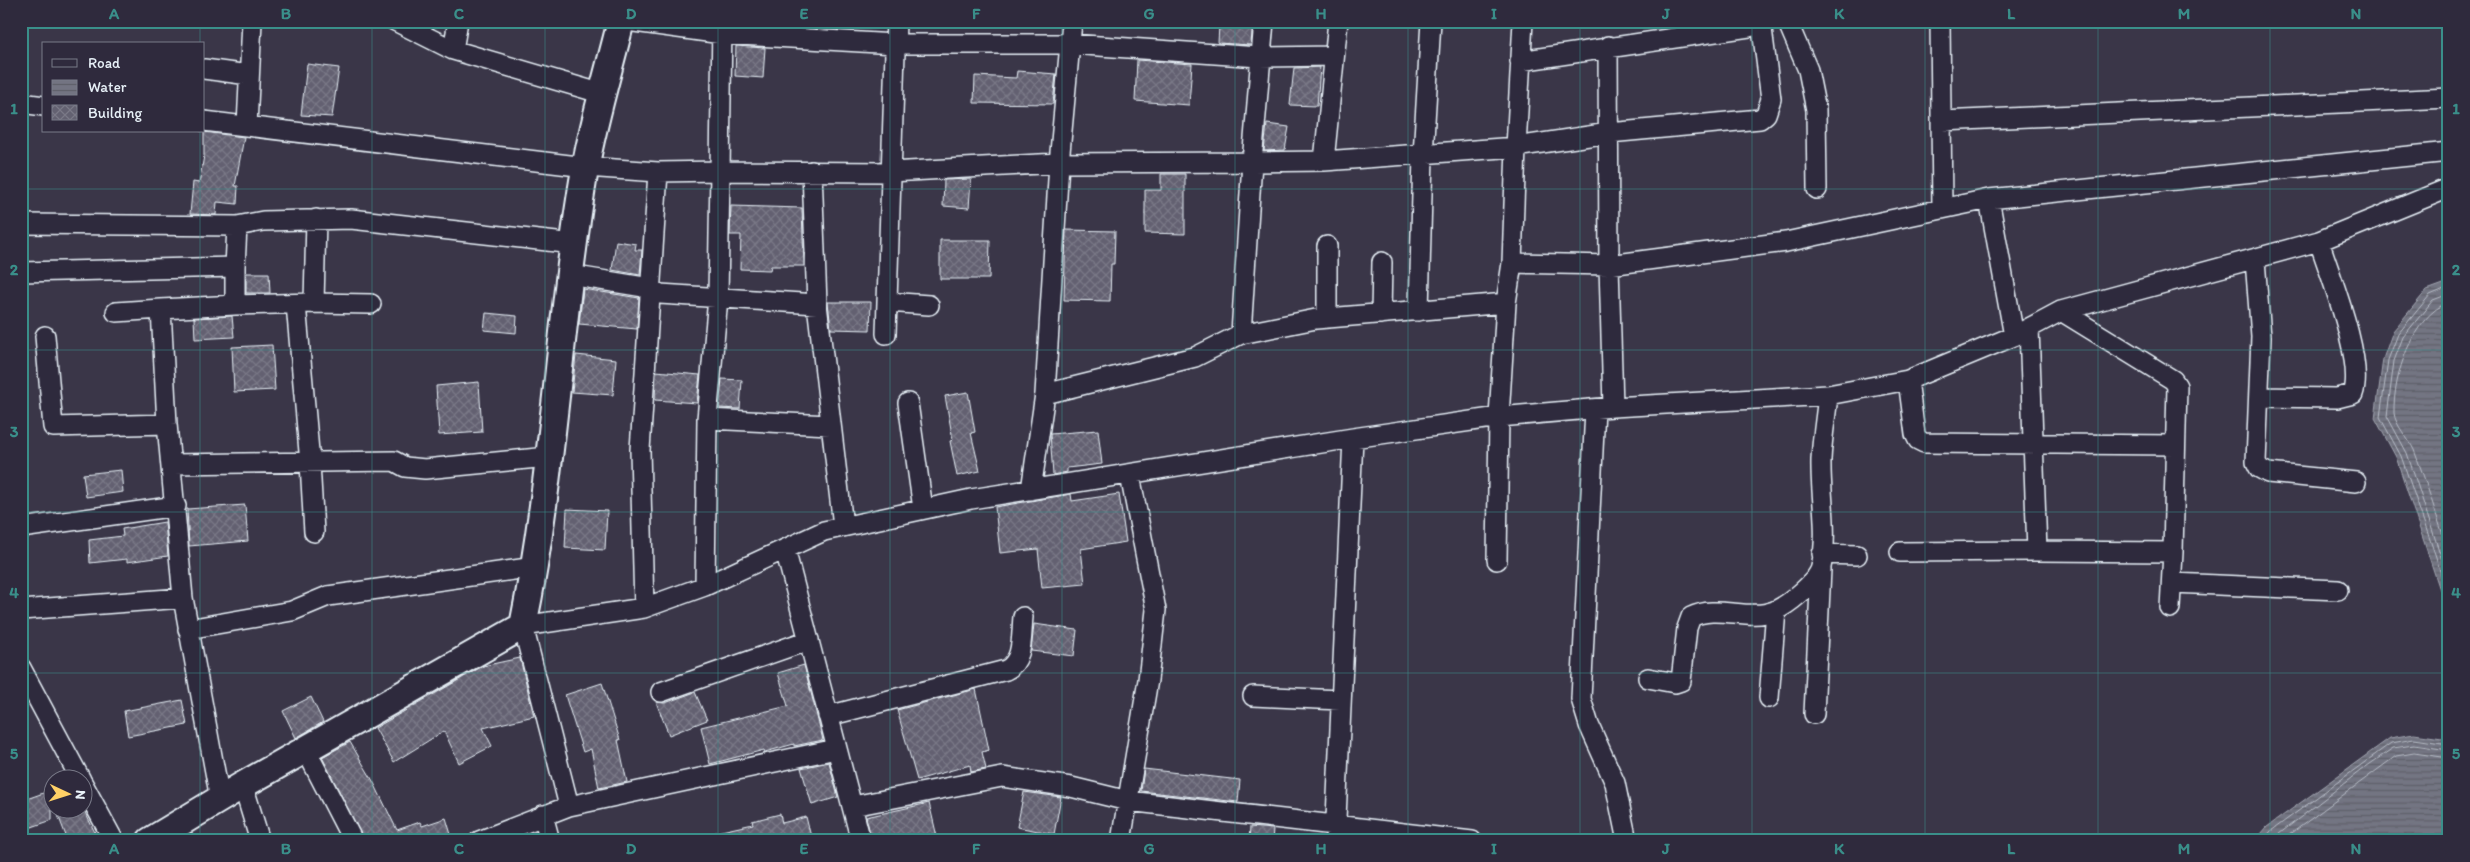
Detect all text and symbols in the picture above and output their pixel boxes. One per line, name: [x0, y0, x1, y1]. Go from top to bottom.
text: A: [108, 4, 120, 23]
text: B: [281, 4, 292, 23]
text: C: [454, 4, 465, 23]
text: D: [626, 4, 637, 23]
text: E: [800, 4, 809, 23]
text: F: [972, 4, 981, 23]
text: G: [1143, 4, 1155, 23]
text: H: [1315, 4, 1327, 23]
text: I: [1491, 4, 1497, 23]
text: J: [1661, 4, 1670, 23]
text: K: [1834, 4, 1845, 23]
text: L: [2007, 4, 2016, 23]
text: M: [2178, 4, 2190, 23]
text: N: [2351, 4, 2361, 23]
legend: [42, 42, 205, 132]
text: Road: [88, 54, 121, 72]
text: Water: [88, 78, 127, 96]
text: 1: [10, 99, 18, 118]
text: 1: [2452, 99, 2460, 118]
text: Building: [88, 104, 142, 122]
text: 2: [10, 260, 19, 279]
text: 2: [2452, 260, 2461, 279]
text: 3: [10, 422, 19, 441]
text: 3: [2452, 422, 2461, 441]
text: 4: [9, 583, 19, 602]
text: 4: [2451, 583, 2461, 602]
text: 5: [10, 744, 19, 763]
text: 5: [2452, 744, 2461, 763]
north arrow: [42, 770, 92, 820]
text: N: [72, 790, 89, 800]
text: A: [108, 839, 120, 858]
text: B: [281, 839, 292, 858]
text: C: [454, 839, 465, 858]
text: D: [626, 839, 637, 858]
text: E: [800, 839, 809, 858]
text: F: [972, 839, 981, 858]
text: G: [1143, 839, 1155, 858]
text: H: [1315, 839, 1327, 858]
text: I: [1491, 839, 1497, 858]
text: J: [1661, 839, 1670, 858]
text: K: [1834, 839, 1845, 858]
text: L: [2007, 839, 2016, 858]
text: M: [2178, 839, 2190, 858]
text: N: [2351, 839, 2361, 858]

